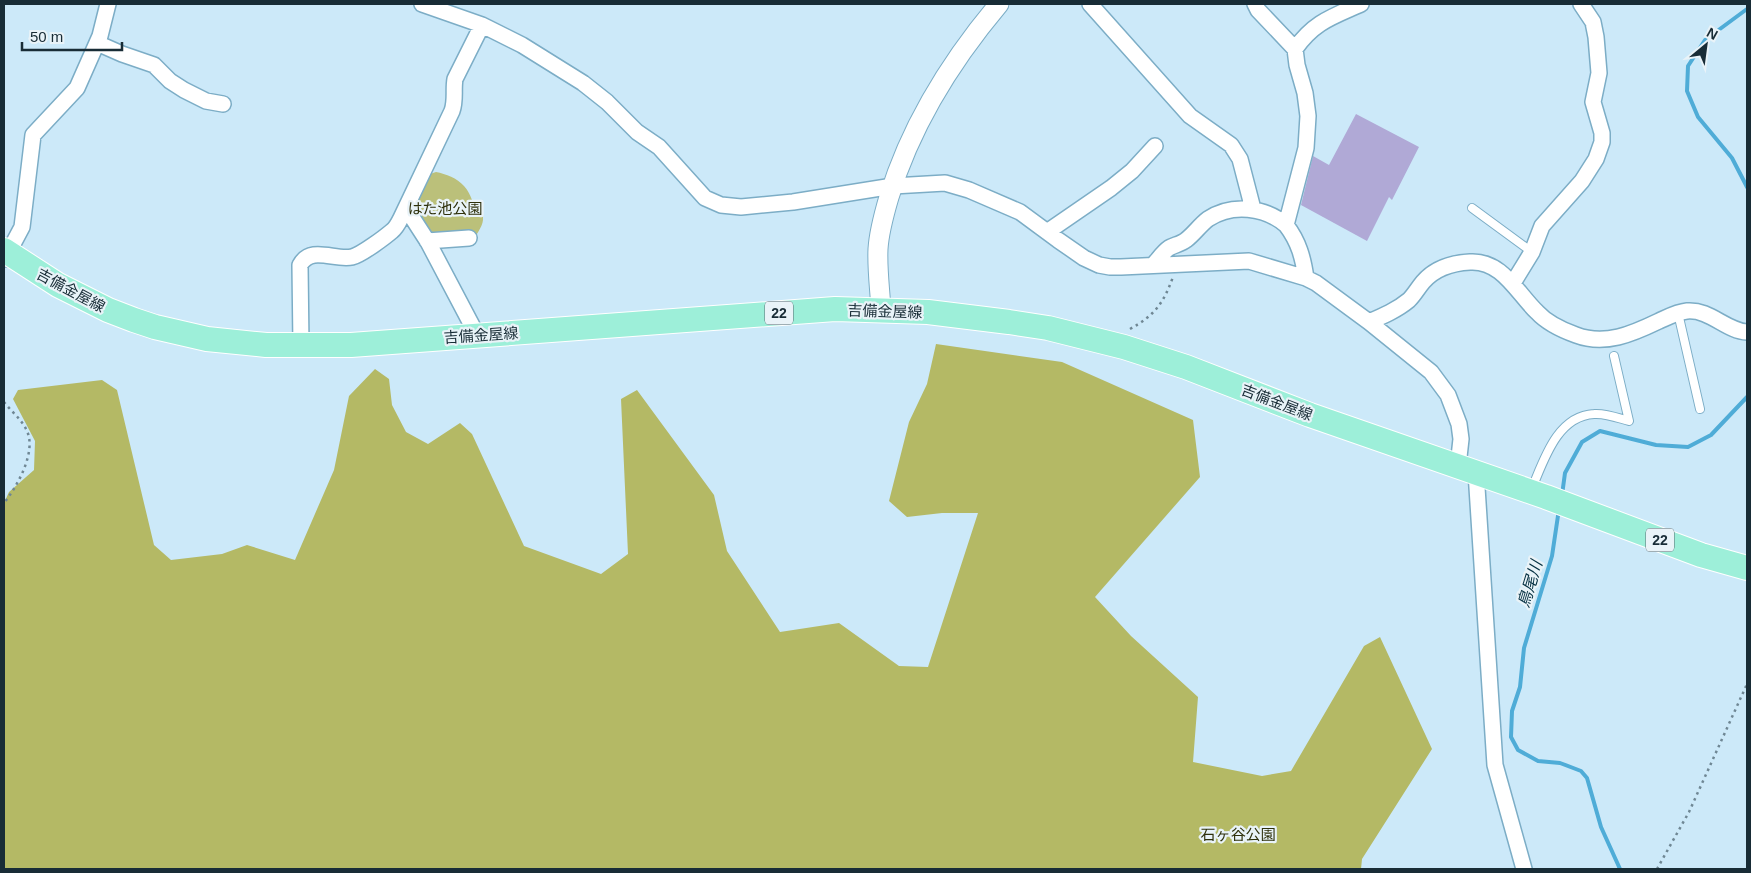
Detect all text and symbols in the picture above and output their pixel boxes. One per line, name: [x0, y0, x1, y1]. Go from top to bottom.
scale bar: [22, 20, 122, 52]
north arrow: [1681, 20, 1731, 70]
text: N: [1704, 24, 1721, 43]
text: 50 m: [30, 28, 63, 45]
park label: はた池公園: [408, 200, 482, 217]
street label: 吉備金屋線: [34, 265, 108, 315]
street label: 吉備金屋線: [847, 301, 923, 321]
road number: 22: [765, 302, 793, 324]
street label: 吉備金屋線: [443, 324, 519, 346]
street label: 吉備金屋線: [1239, 381, 1315, 423]
road number: 22: [1646, 528, 1674, 552]
water label: 鳥尾川: [1515, 557, 1546, 609]
park label: 石ヶ谷公園: [1200, 826, 1276, 843]

